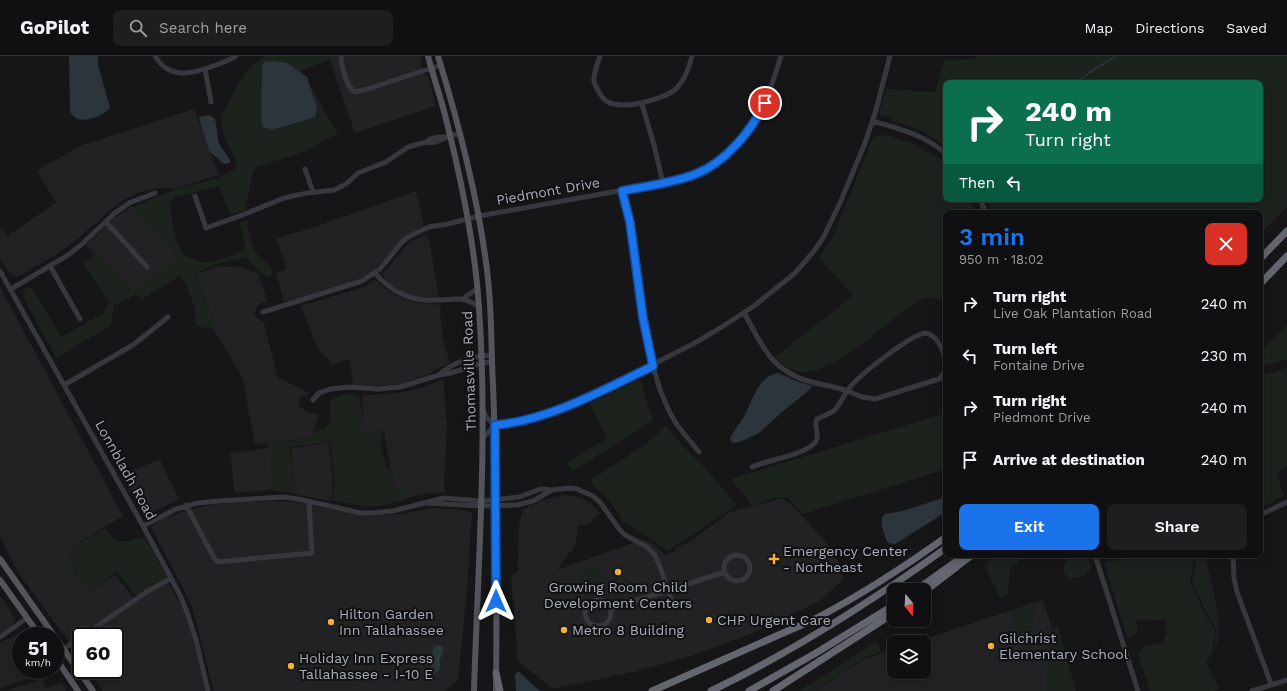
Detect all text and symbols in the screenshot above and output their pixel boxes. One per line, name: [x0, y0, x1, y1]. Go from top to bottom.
search box: [113, 10, 393, 46]
text: GoPilot: [20, 16, 89, 39]
icon: search: [127, 17, 149, 39]
text: Search here: [159, 19, 247, 37]
text: Map: [1085, 20, 1113, 36]
text: Directions: [1135, 20, 1204, 36]
text: Saved: [1226, 20, 1267, 36]
pin: [748, 86, 782, 120]
icon: arrive: [754, 92, 776, 114]
text: 240 m: [1025, 95, 1112, 128]
icon: right: [959, 96, 1011, 148]
text: Turn right: [1025, 129, 1111, 150]
icon: left: [1003, 172, 1025, 194]
street label: Piedmont Drive: [495, 174, 601, 208]
text: Then: [959, 174, 995, 192]
text: 3 min: [959, 223, 1025, 251]
button: close: [1205, 223, 1247, 265]
text: 950 m · 18:02: [959, 252, 1044, 267]
text: Turn right: [993, 288, 1066, 306]
icon: right: [959, 293, 981, 315]
text: 240 m: [1201, 295, 1247, 313]
text: Live Oak Plantation Road: [993, 306, 1152, 321]
street label: Thomasville Road: [459, 311, 479, 431]
text: Turn left: [993, 340, 1057, 358]
icon: left: [959, 345, 981, 367]
text: 230 m: [1201, 347, 1247, 365]
text: Fontaine Drive: [993, 358, 1085, 373]
text: Turn right: [993, 392, 1066, 410]
icon: right: [959, 397, 981, 419]
text: 240 m: [1201, 399, 1247, 417]
text: Piedmont Drive: [993, 410, 1090, 425]
street label: Lonnbladh Road: [92, 417, 160, 523]
icon: arrive: [959, 449, 981, 471]
text: Arrive at destination: [993, 451, 1145, 469]
text: 240 m: [1201, 451, 1247, 469]
button: Exit: [959, 504, 1099, 550]
button: Share: [1107, 504, 1247, 550]
place label: Emergency Center - Northeast: [783, 543, 908, 575]
marker: Emergency Center - Northeast: [768, 553, 780, 565]
marker: Growing Room Child Development Centers: [613, 567, 623, 577]
place label: Growing Room Child Development Centers: [544, 579, 692, 611]
position arrow: [475, 580, 517, 622]
north arrow: [887, 583, 931, 627]
map controls: [887, 583, 931, 679]
place label: Hilton Garden Inn Tallahassee: [339, 606, 444, 638]
place label: CHP Urgent Care: [717, 612, 831, 628]
marker: CHP Urgent Care: [704, 615, 714, 625]
marker: Hilton Garden Inn Tallahassee: [326, 617, 336, 627]
place label: Metro 8 Building: [572, 622, 685, 638]
marker: Metro 8 Building: [559, 625, 569, 635]
speed limit sign: 60: [72, 627, 124, 679]
place label: Gilchrist Elementary School: [999, 630, 1129, 662]
button: layers: [887, 635, 931, 679]
text: 51: [28, 636, 48, 660]
marker: Gilchrist Elementary School: [986, 641, 996, 651]
place label: Holiday Inn Express Tallahassee - I-10 E: [299, 650, 433, 682]
text: km/h: [25, 657, 51, 668]
marker: Holiday Inn Express Tallahassee - I-10 E: [286, 661, 296, 671]

